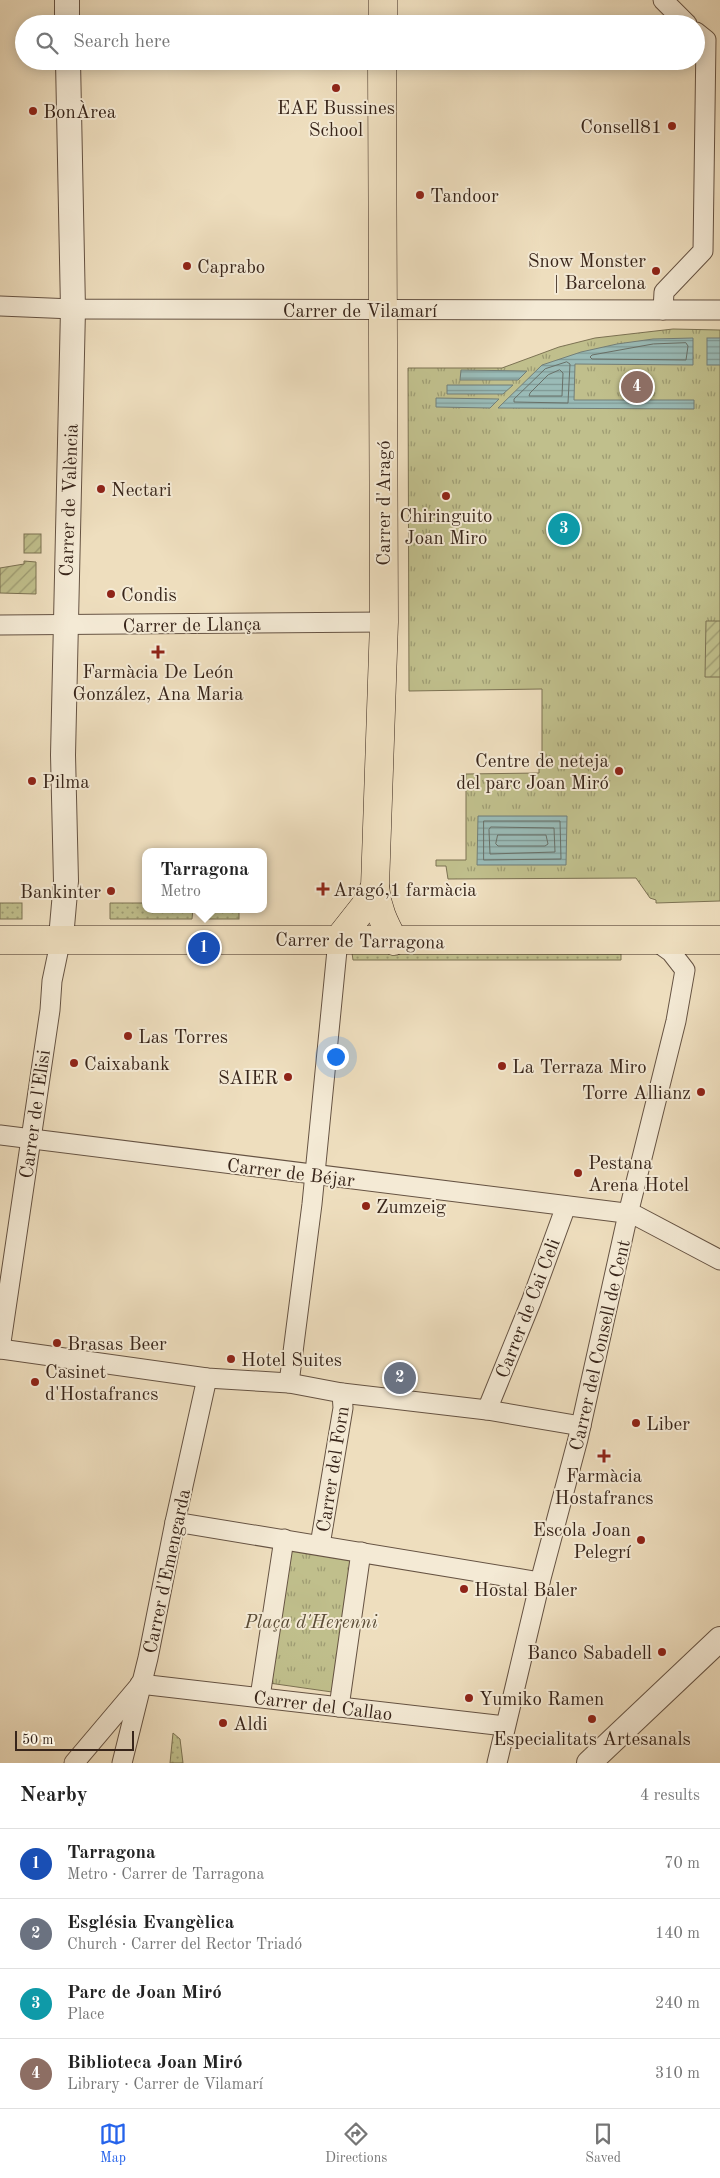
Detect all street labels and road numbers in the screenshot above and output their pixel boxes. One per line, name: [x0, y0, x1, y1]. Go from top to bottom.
street label: Carrer de Vilamarí: [283, 303, 438, 322]
street label: Carrer de València: [58, 423, 83, 577]
street label: Carrer d'Aragó: [376, 440, 395, 566]
street label: Carrer de Llança: [123, 616, 262, 637]
street label: Carrer de Tarragona: [275, 932, 446, 953]
street label: Carrer de l'Elisi: [18, 1049, 55, 1180]
street label: Carrer de Béjar: [226, 1157, 356, 1192]
street label: Carrer de Cai Celi: [494, 1236, 565, 1381]
street label: Carrer del Consell de Cent: [568, 1238, 635, 1453]
street label: Carrer del Forn: [315, 1405, 354, 1534]
street label: Carrer d'Emengarda: [142, 1487, 195, 1656]
street label: Carrer del Callao: [252, 1690, 393, 1725]

